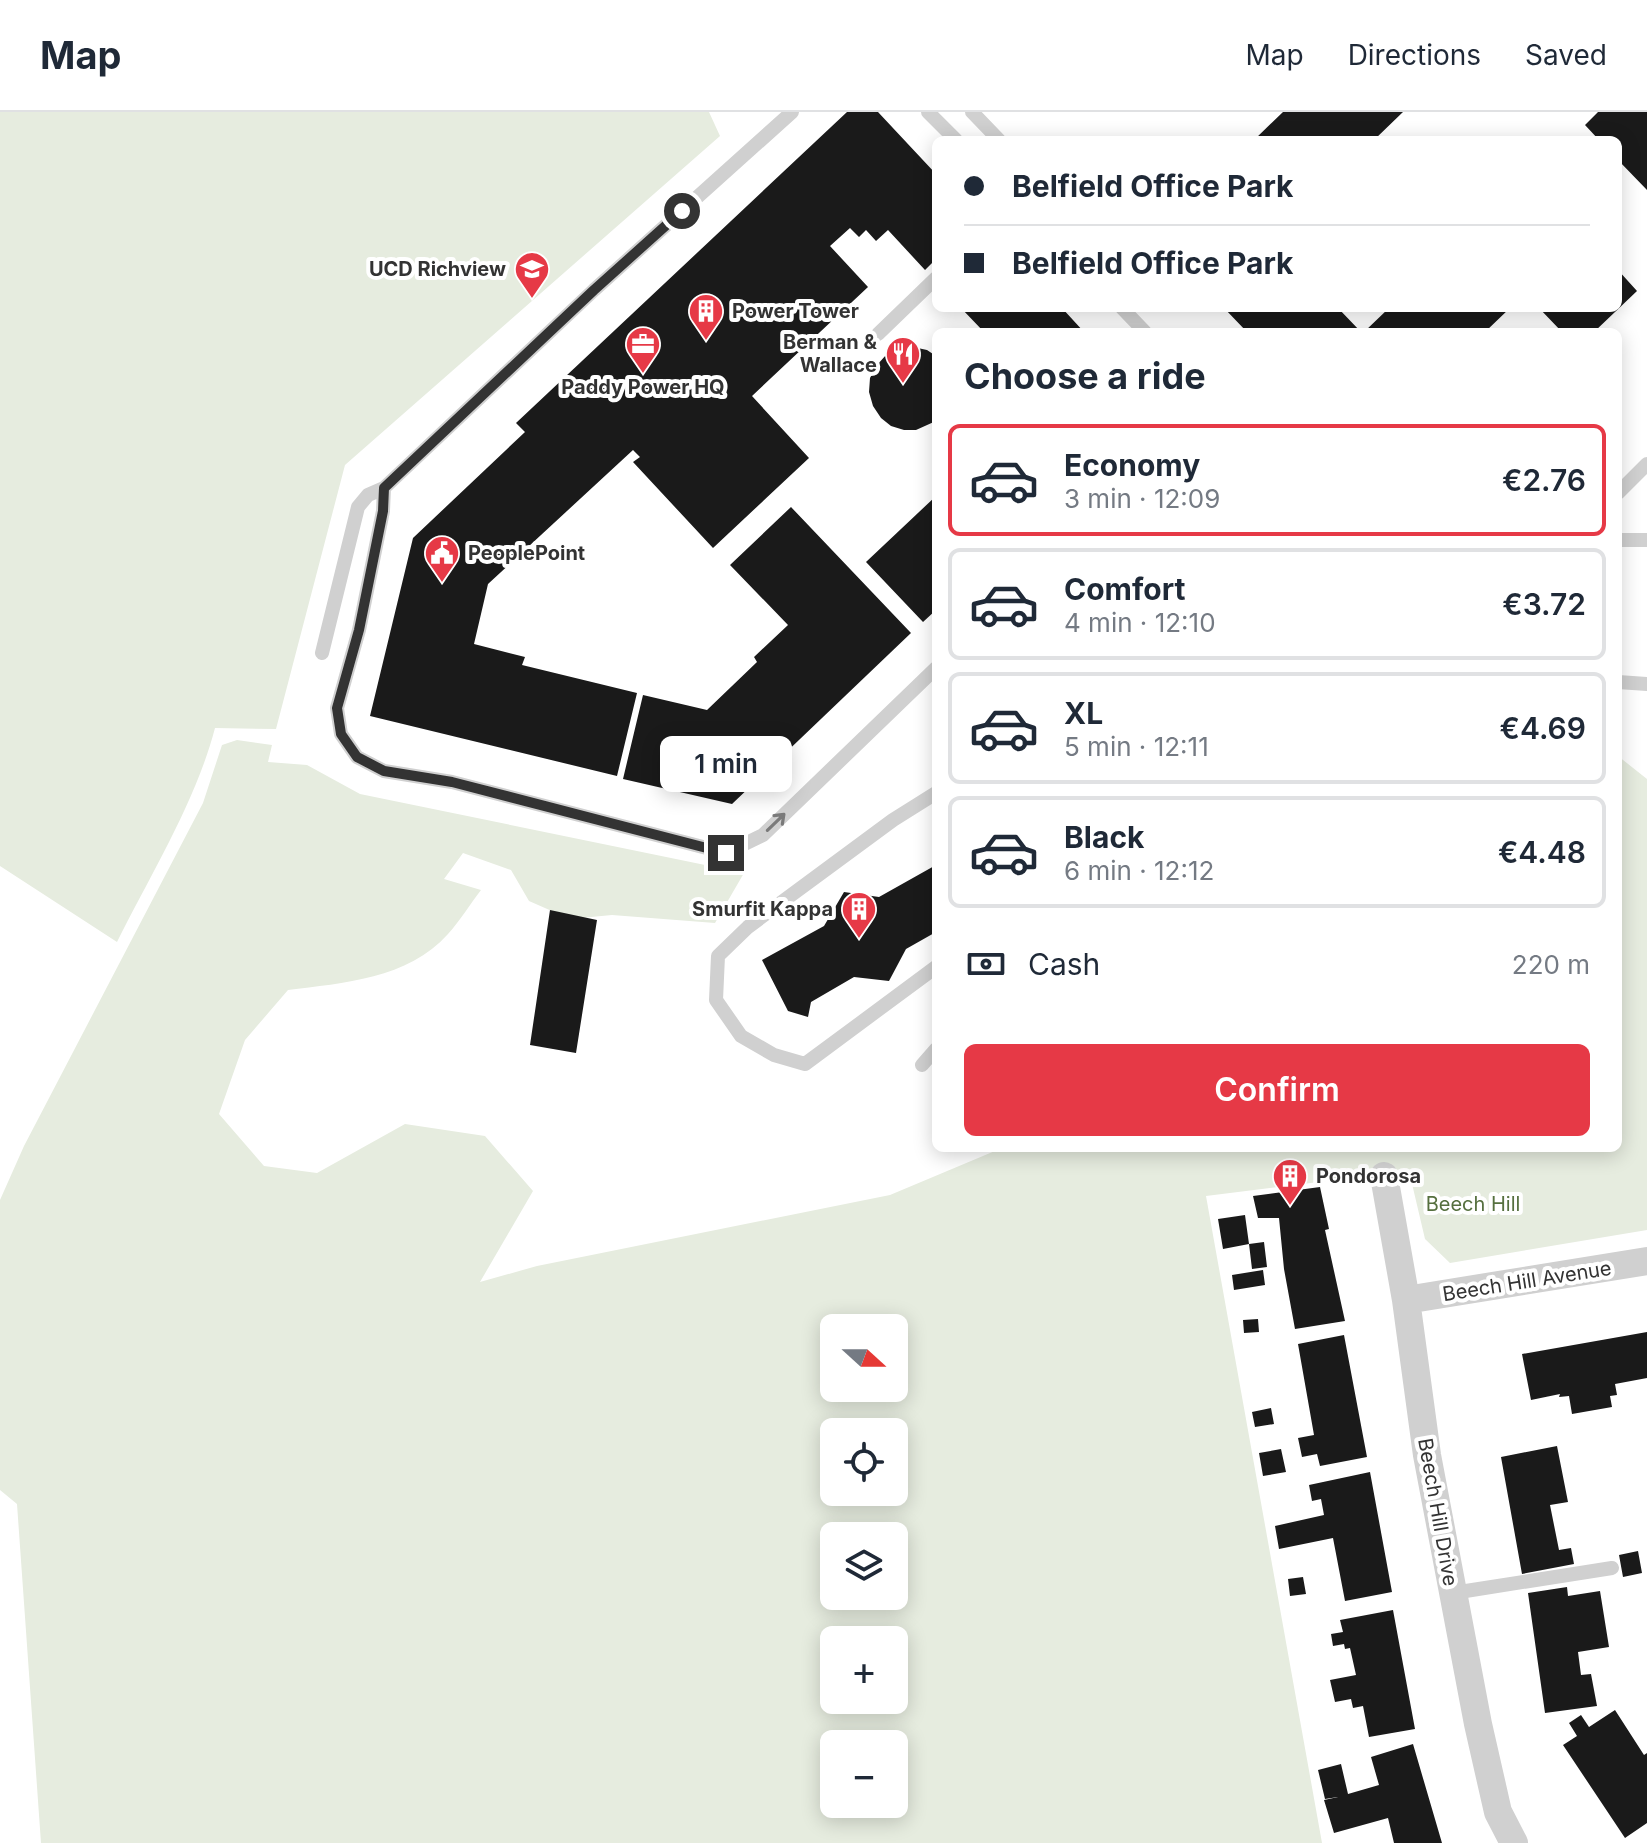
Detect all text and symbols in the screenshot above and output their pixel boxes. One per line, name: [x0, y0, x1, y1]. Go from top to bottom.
text: Map: [40, 32, 121, 78]
text: Map: [1245, 38, 1304, 72]
text: Directions: [1348, 38, 1481, 72]
text: Saved: [1525, 38, 1607, 72]
text: Belfield Office Park: [1012, 168, 1294, 204]
route start: [664, 193, 700, 229]
text: Belfield Office Park: [1012, 245, 1294, 281]
school or university icon: UCD Richview: [513, 250, 551, 300]
place label: UCD Richview: [369, 257, 506, 281]
building icon: Power Tower: [687, 292, 725, 342]
place label: Power Tower: [732, 299, 859, 323]
office icon: Paddy Power HQ: [624, 325, 662, 375]
place label: Berman & Wallace: [783, 330, 878, 377]
restaurant icon: Berman & Wallace: [884, 335, 922, 385]
text: Choose a ride: [964, 354, 1206, 398]
place label: Paddy Power HQ: [561, 375, 725, 399]
icon: car: [968, 444, 1040, 516]
text: Economy: [1064, 447, 1200, 483]
text: €2.76: [1502, 462, 1586, 498]
text: 3 min · 12:09: [1064, 483, 1220, 514]
public building icon: PeoplePoint: [423, 534, 461, 584]
place label: PeoplePoint: [468, 541, 585, 565]
icon: car: [968, 568, 1040, 640]
text: Comfort: [1064, 571, 1185, 607]
text: €3.72: [1502, 586, 1586, 622]
text: 4 min · 12:10: [1064, 607, 1216, 638]
icon: car: [968, 692, 1040, 764]
text: XL: [1064, 695, 1103, 731]
text: €4.69: [1500, 710, 1586, 746]
text: 5 min · 12:11: [1064, 731, 1209, 762]
callout: 1 min: [660, 737, 792, 793]
text: 1 min: [694, 748, 758, 779]
one-way arrow: [766, 813, 786, 832]
icon: car: [968, 816, 1040, 888]
text: Black: [1064, 819, 1144, 855]
text: €4.48: [1498, 834, 1586, 870]
route end: [708, 835, 744, 871]
text: 6 min · 12:12: [1064, 855, 1214, 886]
building icon: Smurfit Kappa: [840, 890, 878, 940]
place label: Smurfit Kappa: [692, 897, 833, 921]
icon: cash: [964, 942, 1008, 986]
text: Cash: [1028, 946, 1100, 982]
text: 220 m: [1512, 949, 1590, 980]
button: Confirm: [964, 1044, 1590, 1136]
building icon: Pondorosa: [1271, 1157, 1309, 1207]
place label: Pondorosa: [1316, 1164, 1421, 1188]
park label: Beech Hill: [1426, 1192, 1520, 1216]
street label: Beech Hill Avenue: [1441, 1256, 1613, 1306]
north arrow: [820, 1314, 908, 1402]
map controls: [820, 1314, 908, 1818]
button: locate: [820, 1418, 908, 1506]
street label: Beech Hill Drive: [1413, 1436, 1463, 1588]
button: layers: [820, 1522, 908, 1610]
button: +: [820, 1626, 908, 1714]
button: −: [820, 1730, 908, 1818]

